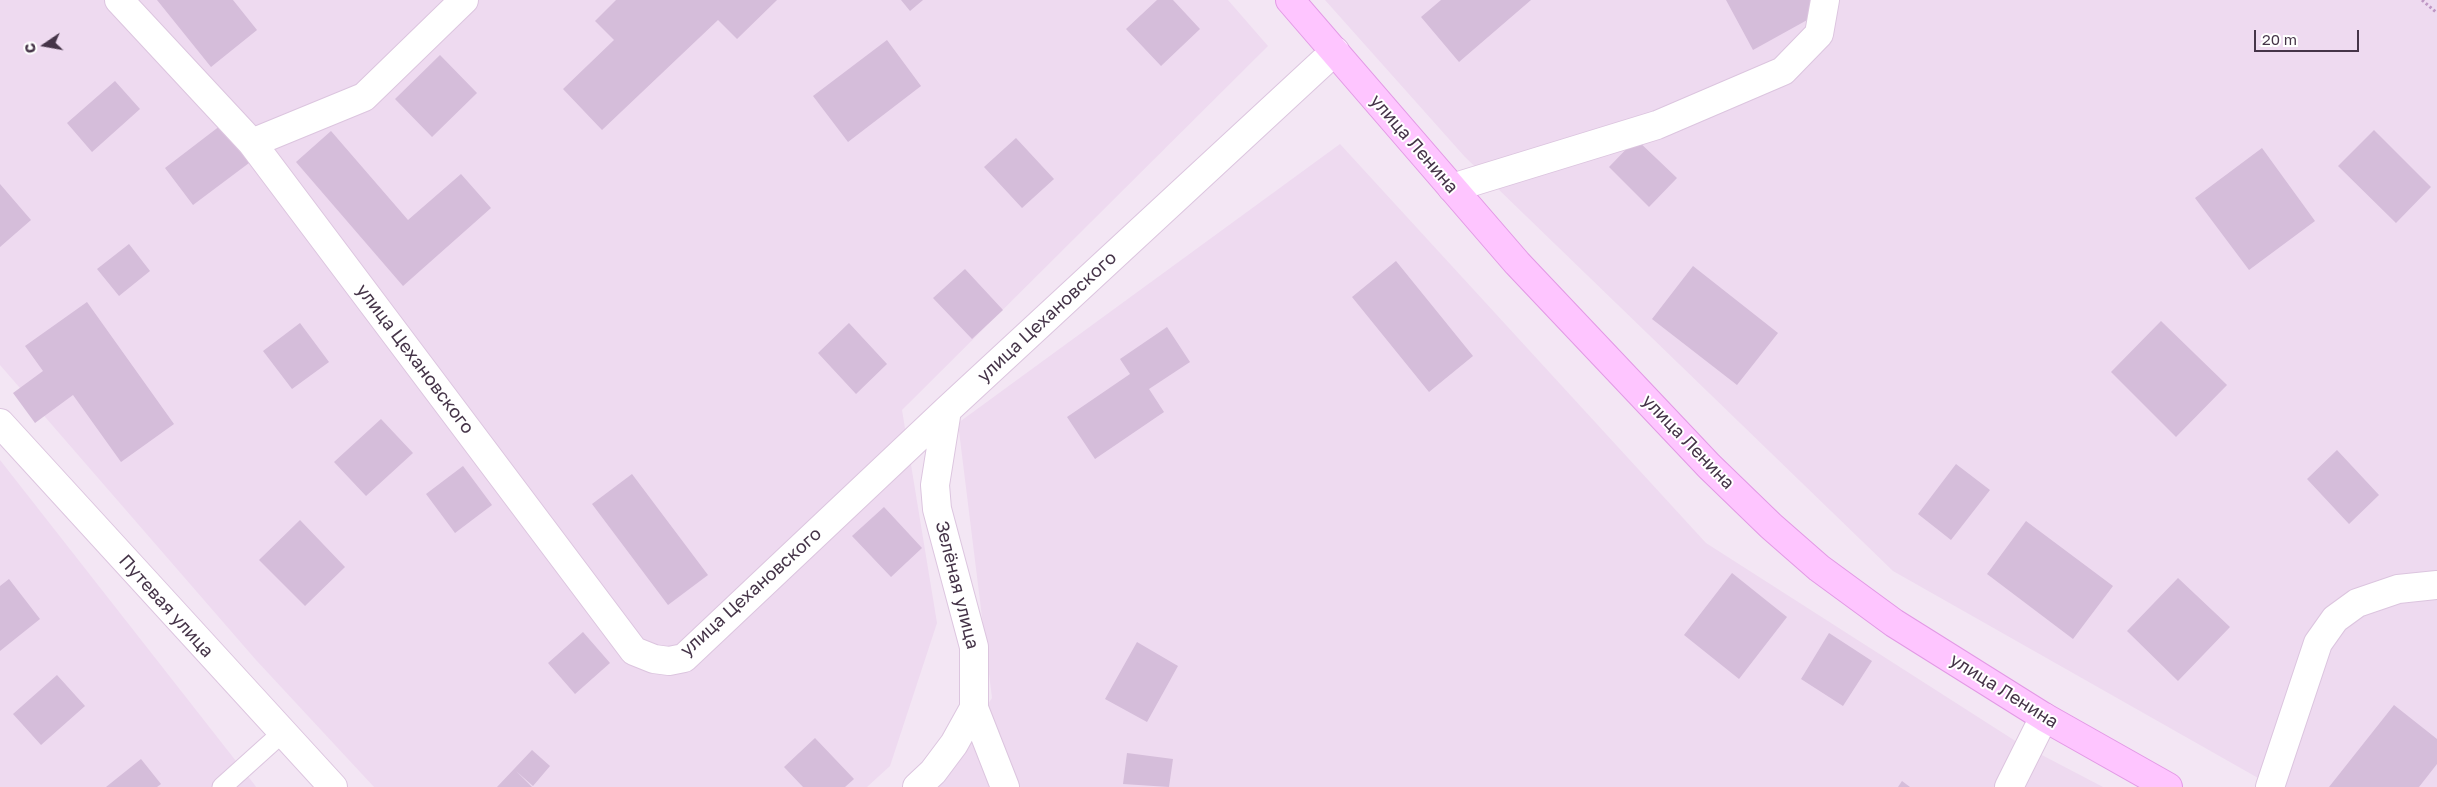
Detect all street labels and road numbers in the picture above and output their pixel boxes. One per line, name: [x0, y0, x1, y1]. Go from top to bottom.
street label: улица Ленина: [1365, 90, 1463, 198]
street label: улица Цехановского: [973, 247, 1121, 387]
street label: улица Цехановского: [352, 280, 478, 438]
street label: улица Ленина: [1637, 390, 1739, 494]
street label: Зелёная улица: [931, 519, 983, 651]
street label: улица Цехановского: [676, 523, 826, 661]
street label: Путевая улица: [114, 550, 218, 662]
street label: улица Ленина: [1946, 649, 2062, 733]

